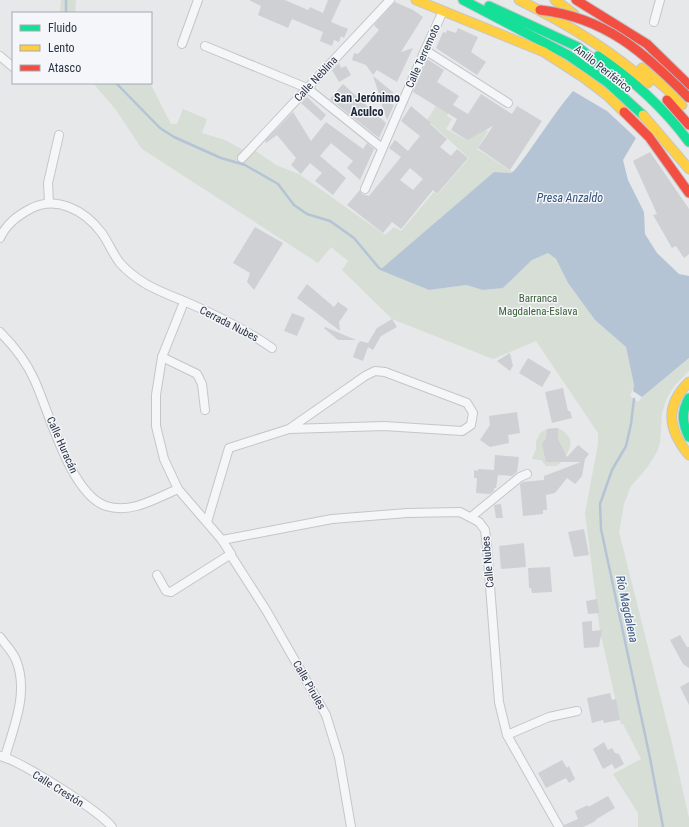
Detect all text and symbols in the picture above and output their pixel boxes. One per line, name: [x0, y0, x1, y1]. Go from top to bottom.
legend: [12, 12, 152, 84]
text: Fluido: [48, 21, 77, 35]
street label: Calle Terremoto: [403, 22, 443, 90]
text: Lento: [48, 41, 75, 55]
street label: Anillo Periférico: [572, 43, 635, 96]
street label: Calle Neblina: [292, 54, 340, 104]
text: Atasco: [48, 61, 81, 75]
district label: San Jerónimo Aculco: [334, 91, 400, 119]
water label: Presa Anzaldo: [537, 191, 603, 205]
park label: Barranca Magdalena-Eslava: [499, 292, 577, 318]
street label: Cerrada Nubes: [197, 304, 261, 344]
street label: Calle Huracán: [44, 415, 80, 475]
street label: Calle Nubes: [479, 536, 497, 588]
water label: Río Magdalena: [613, 574, 641, 644]
street label: Calle Pirules: [290, 658, 328, 712]
street label: Calle Crestón: [30, 768, 86, 810]

